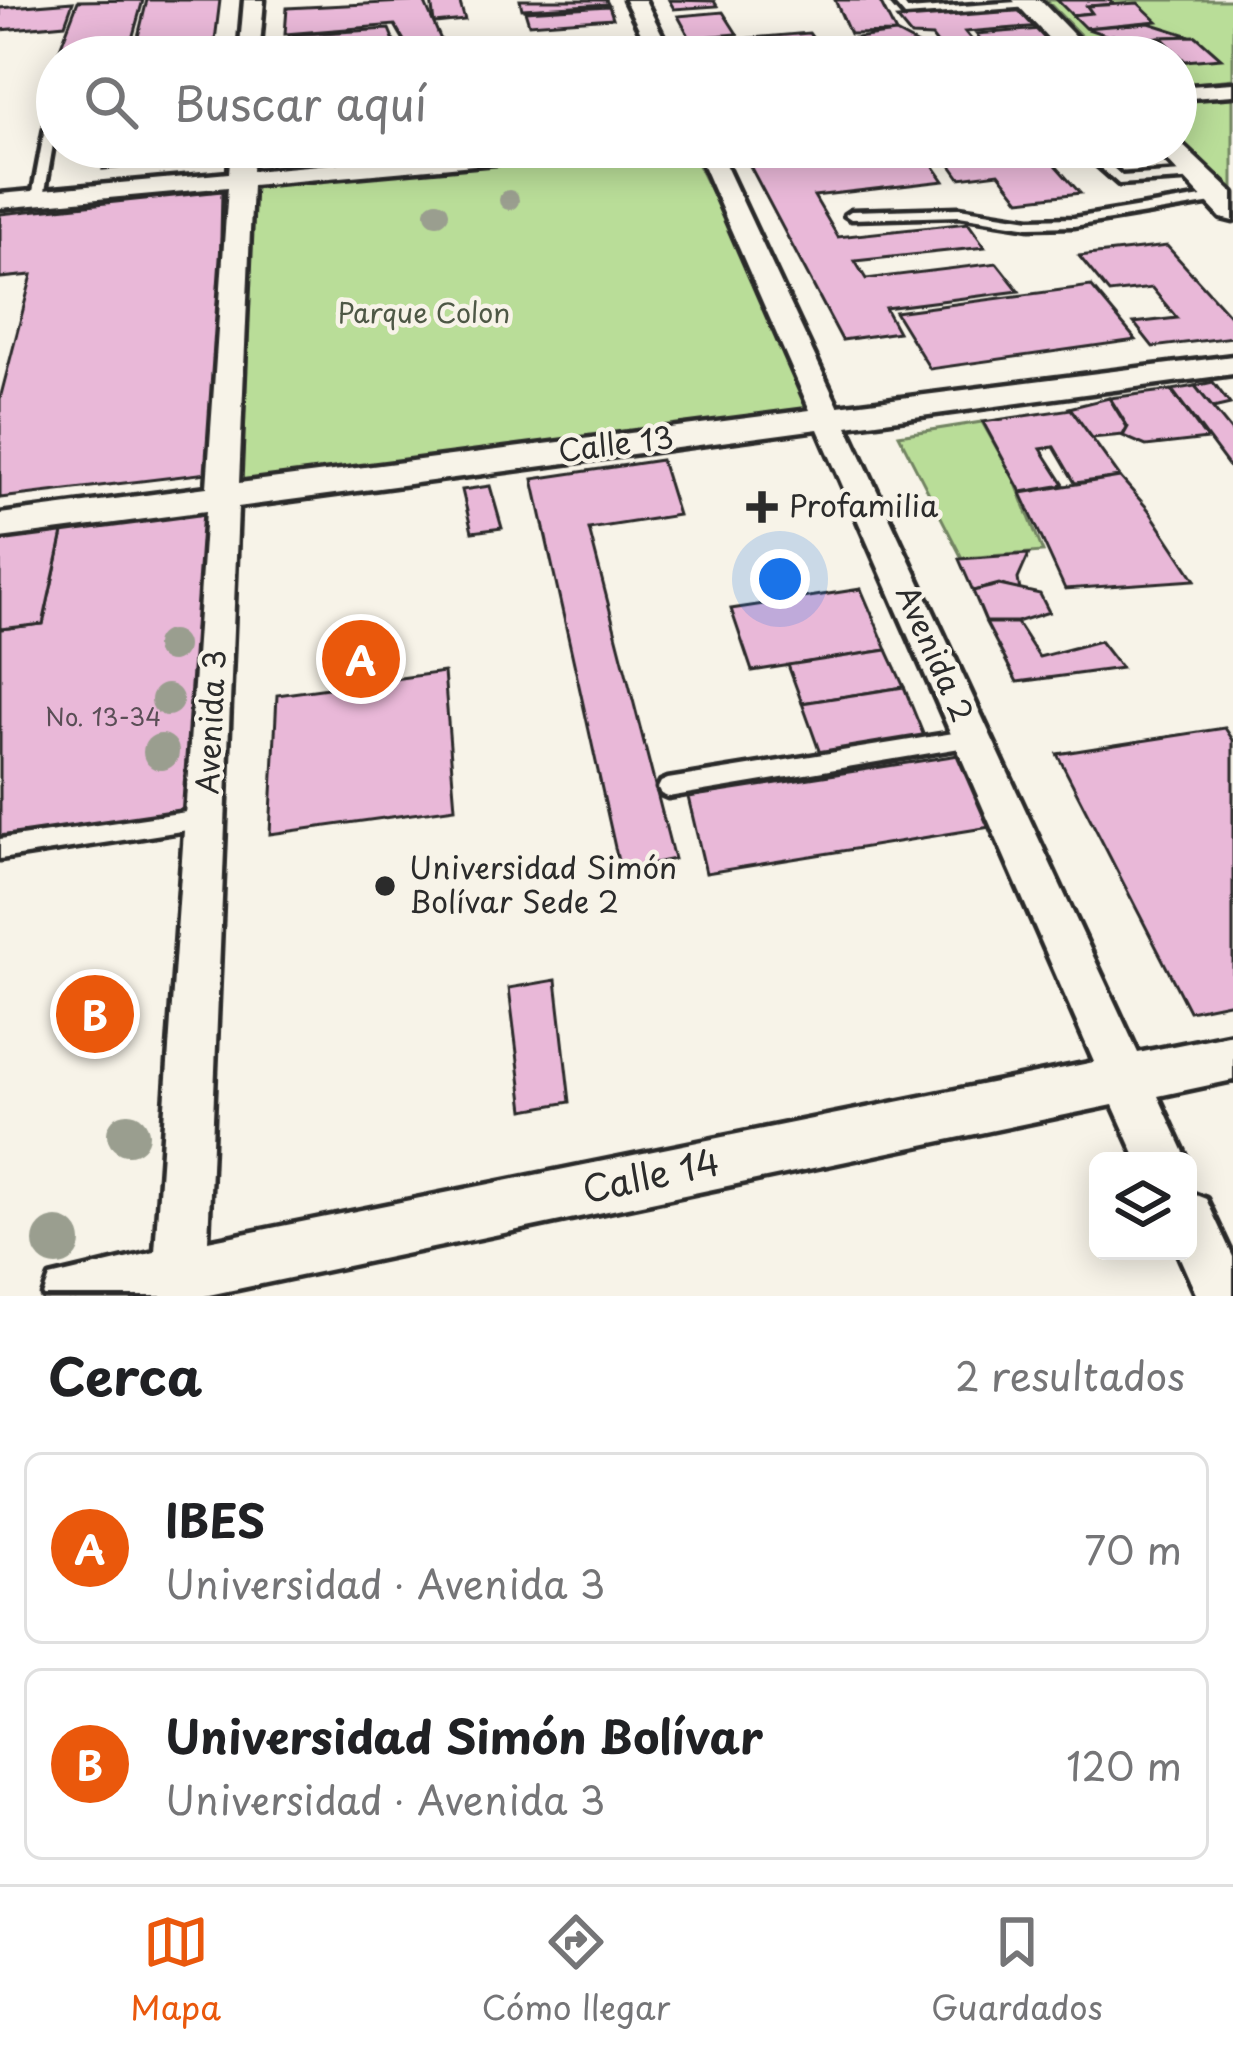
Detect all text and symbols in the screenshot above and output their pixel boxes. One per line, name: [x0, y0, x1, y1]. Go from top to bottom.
search box: [36, 36, 1197, 168]
text: Buscar aquí: [174, 68, 427, 136]
icon: search: [78, 69, 144, 135]
park label: Parque Colon: [338, 291, 510, 332]
street label: Calle 13: [555, 413, 676, 472]
place label: Profamilia: [789, 482, 939, 527]
marker: Profamilia: [746, 491, 778, 523]
your location: [750, 549, 810, 609]
street label: Avenida 2: [886, 578, 986, 728]
pin: A: [322, 614, 400, 704]
street label: Avenida 3: [183, 649, 236, 795]
house number: No. 13-34: [45, 698, 161, 734]
place label: Universidad Simón Bolívar Sede 2: [409, 844, 677, 923]
marker: Universidad Simón Bolívar Sede 2: [372, 873, 398, 899]
pin: B: [56, 969, 134, 1059]
street label: Calle 14: [577, 1133, 724, 1215]
map controls: [1089, 1152, 1197, 1260]
button: layers: [1089, 1152, 1197, 1260]
text: Cerca: [48, 1336, 202, 1413]
text: 2 resultados: [955, 1345, 1185, 1404]
text: IBES: [165, 1485, 266, 1553]
text: A: [75, 1519, 105, 1578]
text: 70 m: [1084, 1519, 1182, 1578]
text: Universidad · Avenida 3: [165, 1553, 605, 1612]
text: Universidad Simón Bolívar: [165, 1701, 763, 1769]
text: B: [77, 1735, 103, 1794]
text: 120 m: [1066, 1735, 1182, 1794]
text: Universidad · Avenida 3: [165, 1769, 605, 1828]
tab: Mapa: [130, 1909, 221, 2031]
tab: Cómo llegar: [482, 1909, 670, 2031]
tab: Guardados: [931, 1909, 1103, 2031]

